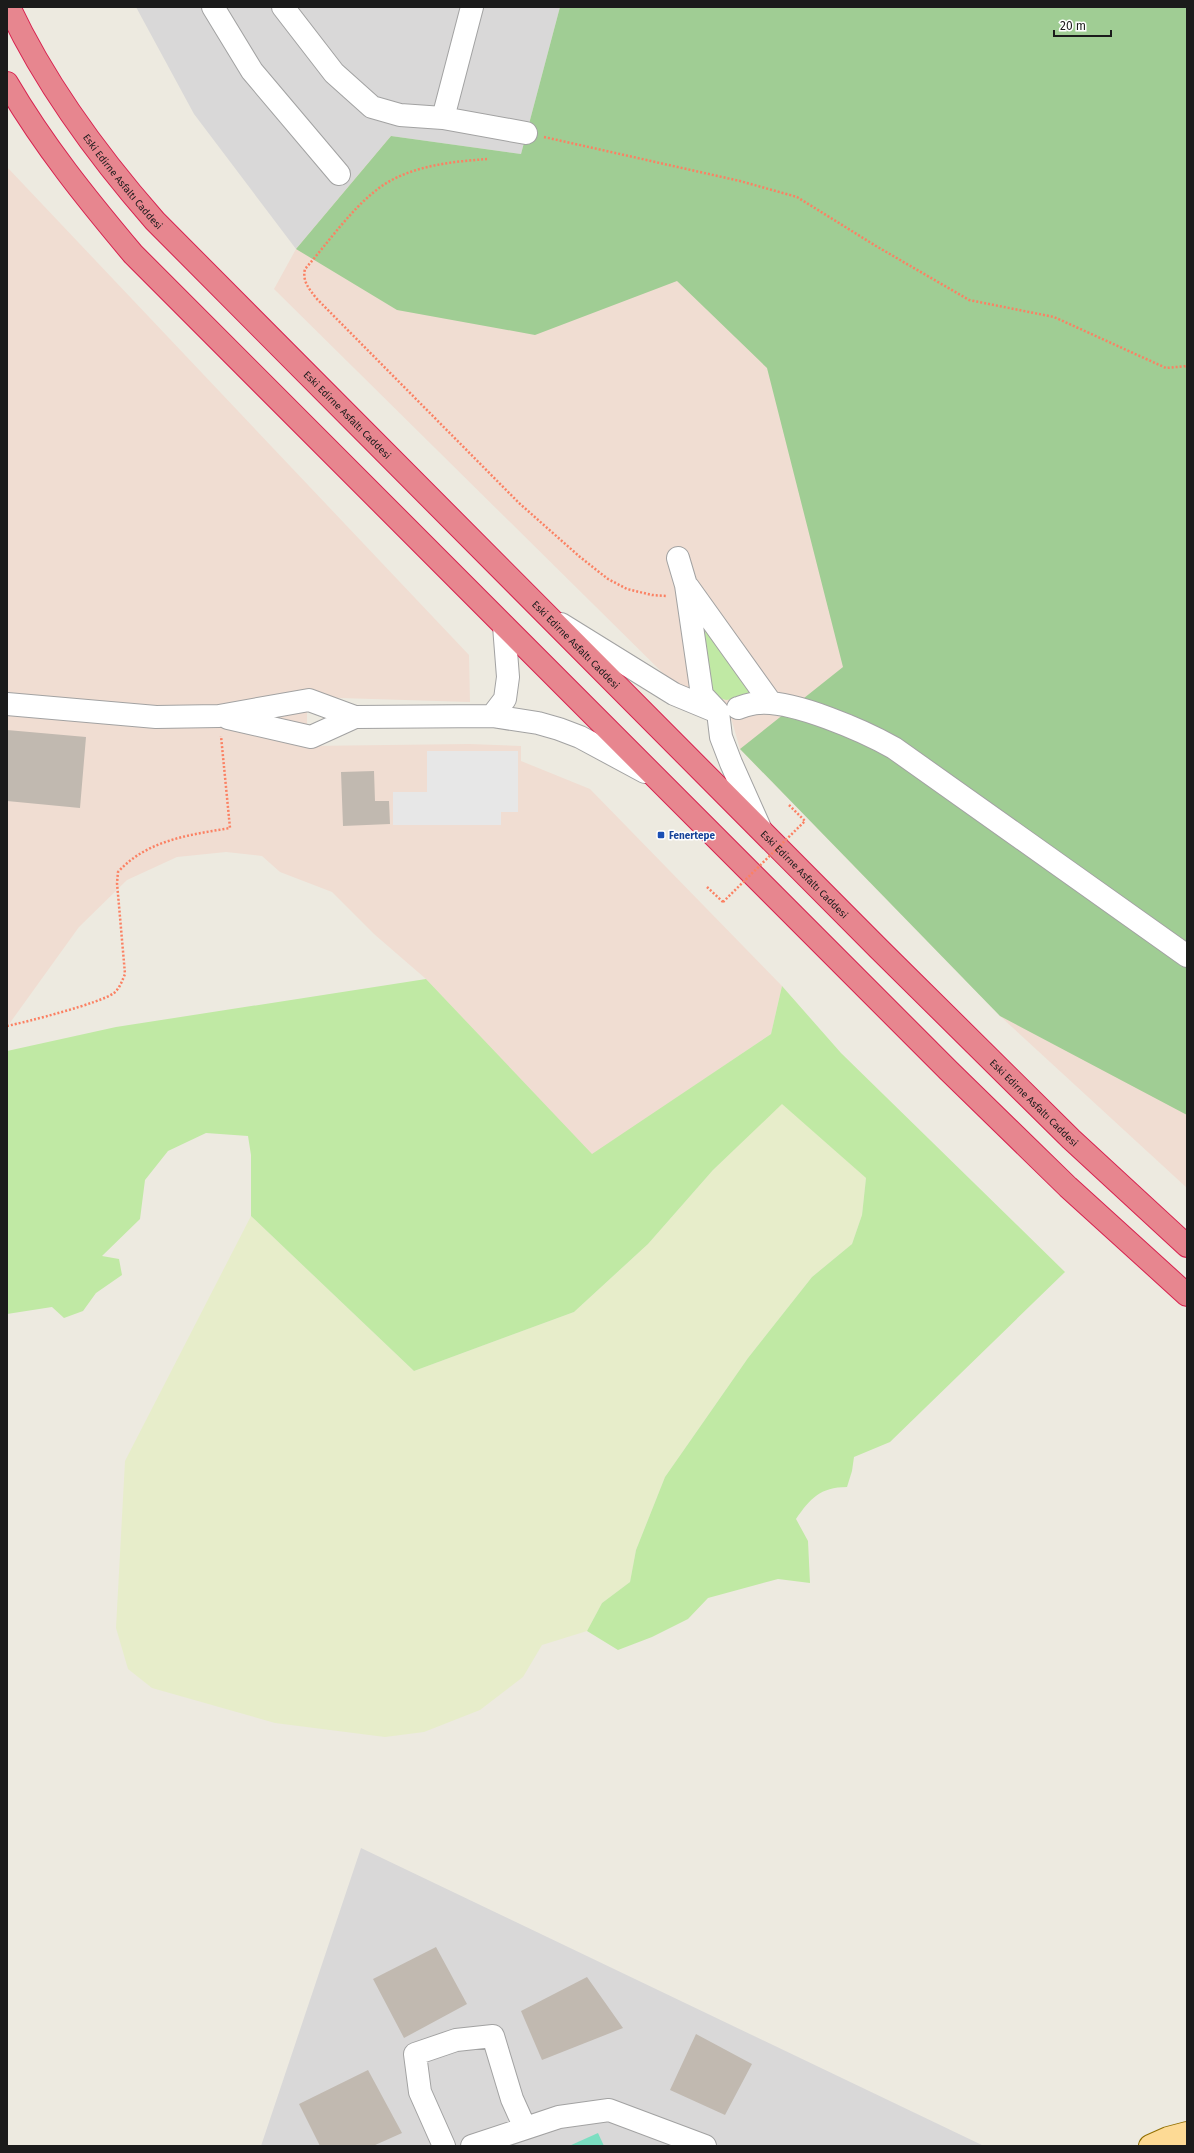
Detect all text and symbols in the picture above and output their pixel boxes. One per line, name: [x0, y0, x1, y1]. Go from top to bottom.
scale bar: [1054, 12, 1111, 38]
text: 20 m: [1060, 19, 1086, 33]
street label: Eski Edirne Asfaltı Caddesi: [80, 132, 165, 232]
street label: Eski Edirne Asfaltı Caddesi: [301, 369, 393, 462]
street label: Eski Edirne Asfaltı Caddesi: [529, 599, 622, 692]
street label: Eski Edirne Asfaltı Caddesi: [758, 828, 850, 921]
marker: Fenertepe: [656, 830, 666, 840]
place label: Fenertepe: [669, 830, 716, 842]
street label: Eski Edirne Asfaltı Caddesi: [987, 1057, 1080, 1150]

